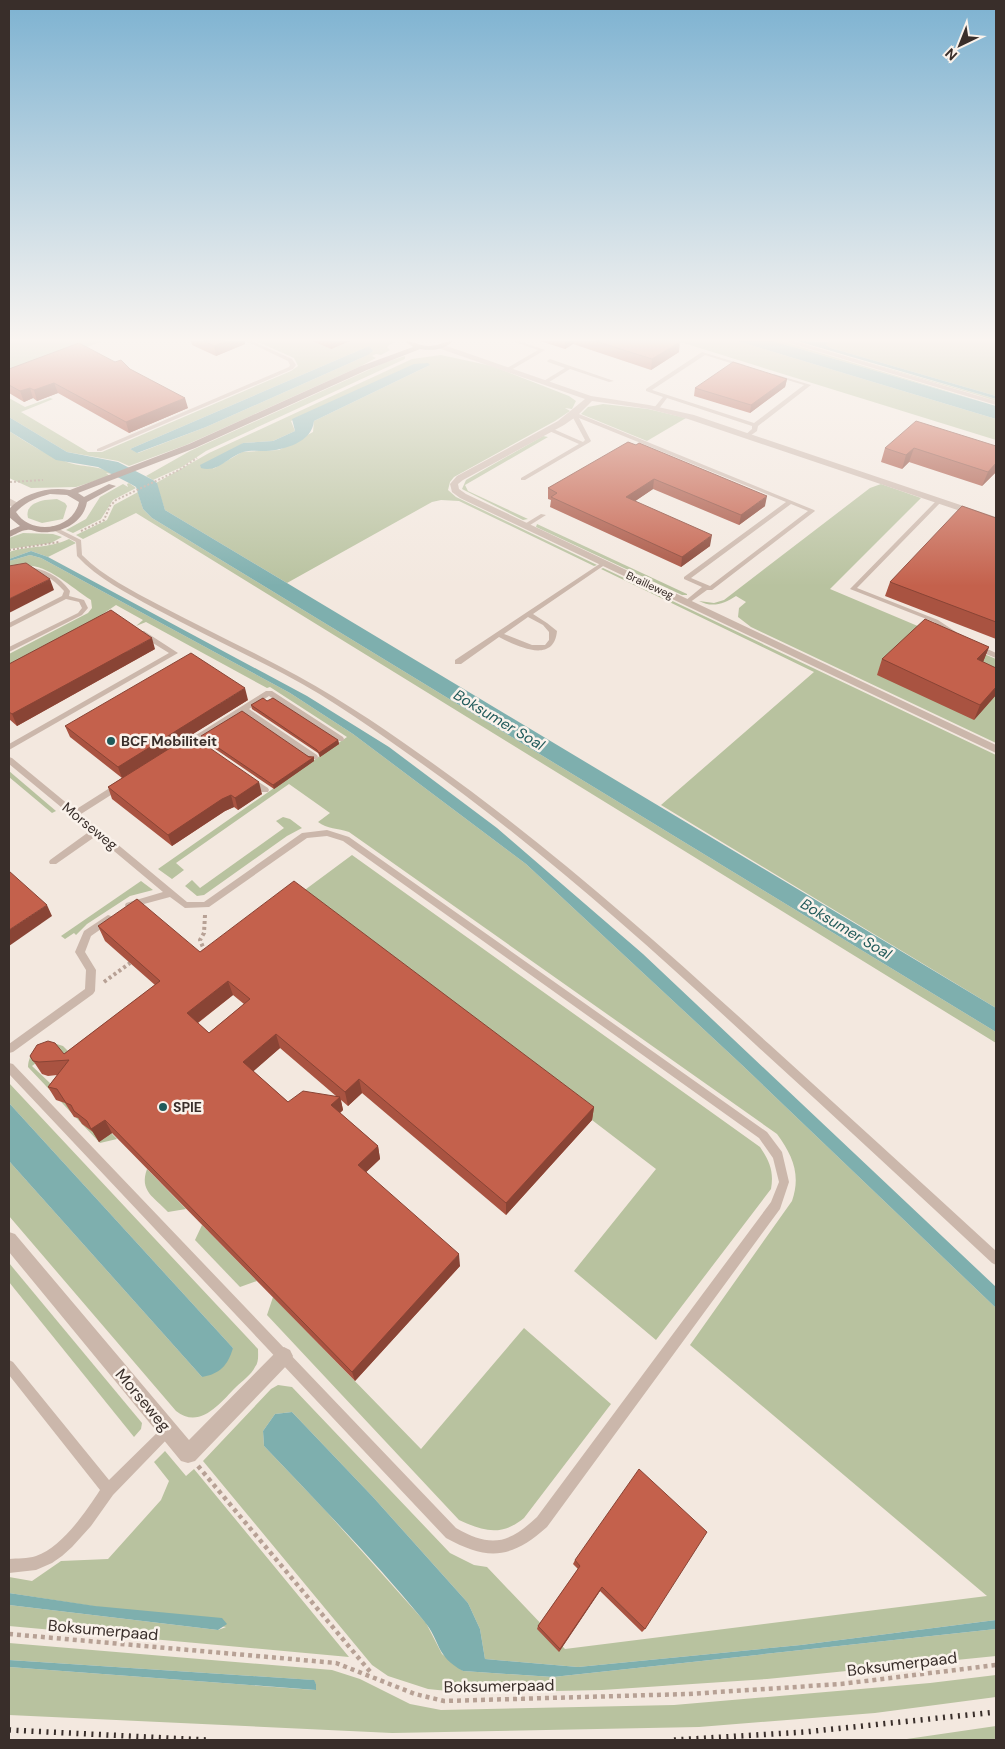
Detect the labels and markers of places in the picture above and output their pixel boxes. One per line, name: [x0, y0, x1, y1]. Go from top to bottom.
place label: BCF Mobiliteit: [121, 732, 217, 750]
marker: BCF Mobiliteit: [105, 735, 117, 747]
place label: SPIE: [173, 1098, 202, 1116]
marker: SPIE: [157, 1101, 169, 1113]

